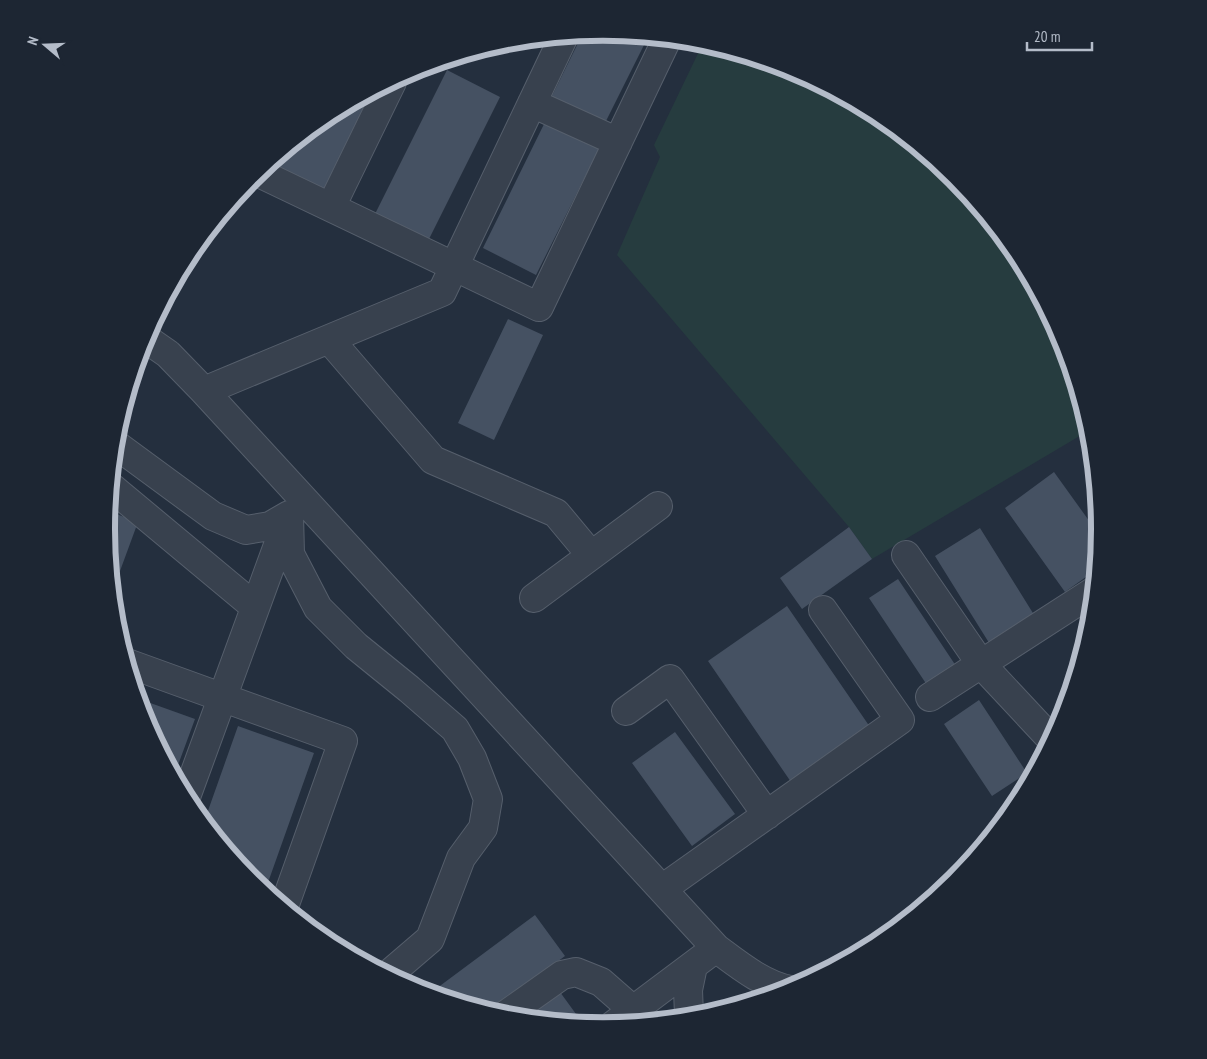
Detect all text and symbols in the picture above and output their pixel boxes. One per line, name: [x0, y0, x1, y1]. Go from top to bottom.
north arrow: [20, 20, 70, 70]
scale bar: [1027, 20, 1092, 52]
text: 20 m: [1034, 27, 1060, 46]
text: N: [23, 34, 42, 47]

